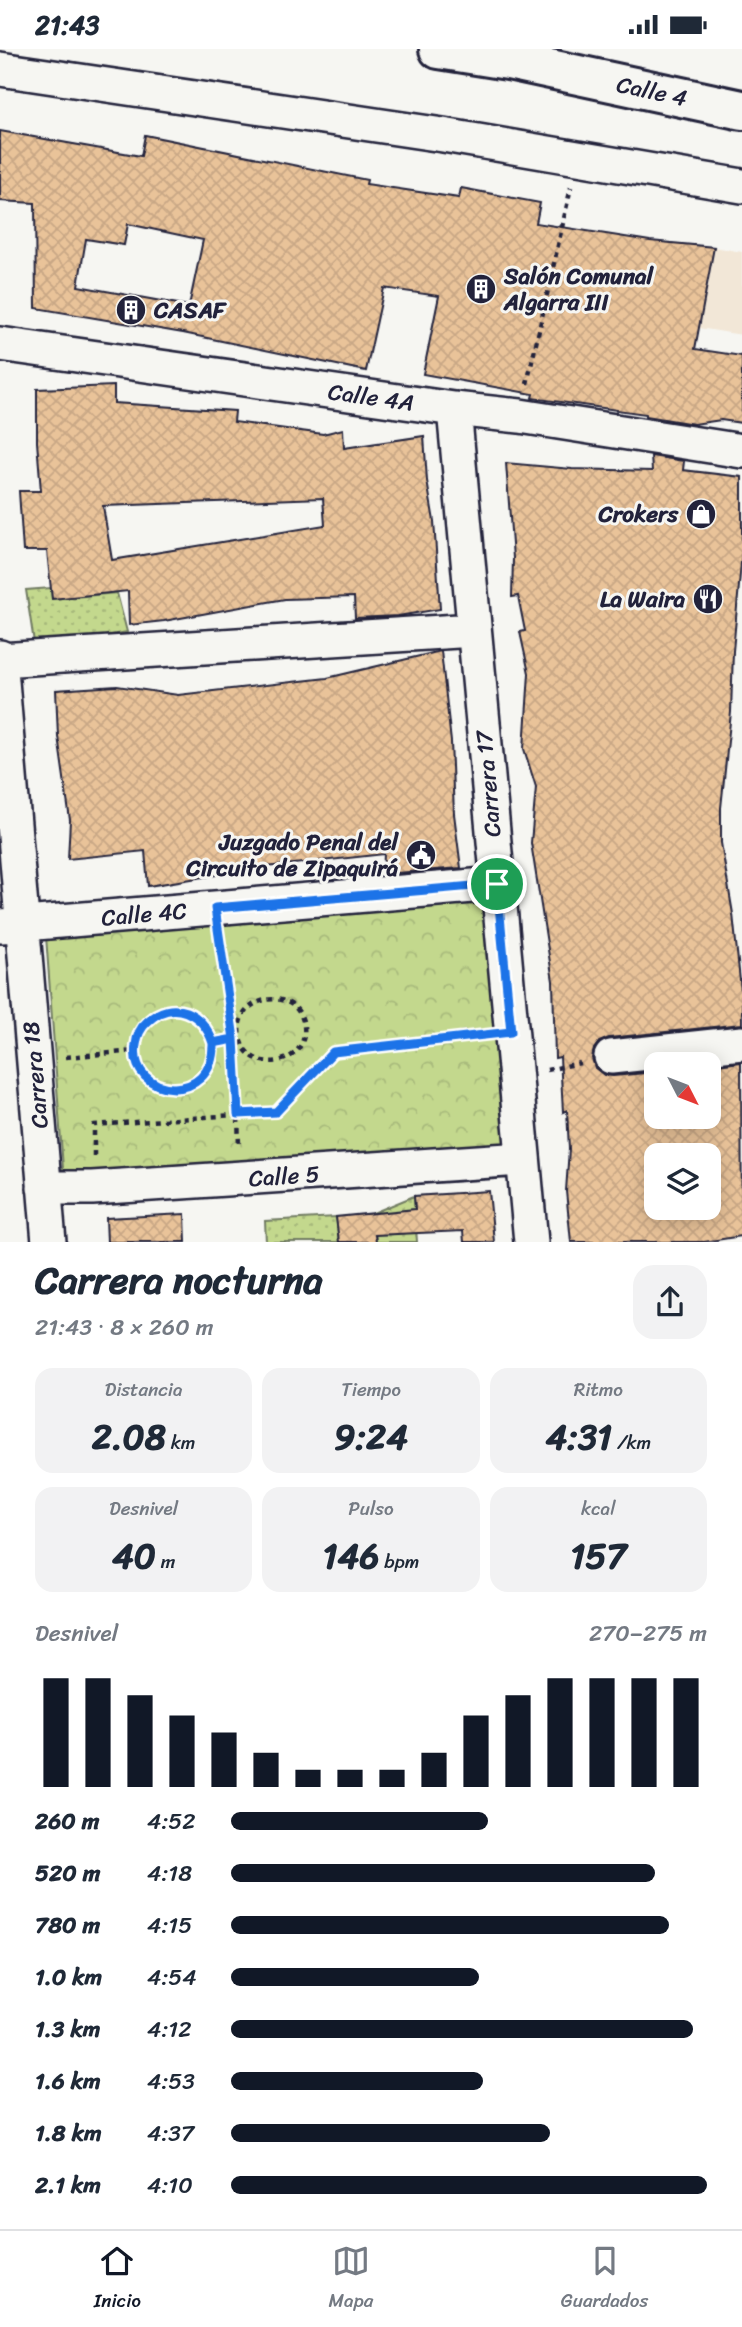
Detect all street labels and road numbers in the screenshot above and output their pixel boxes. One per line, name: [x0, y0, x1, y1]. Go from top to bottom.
street label: Calle 4: [613, 64, 691, 119]
street label: Calle 4A: [325, 371, 417, 424]
street label: Carrera 17: [463, 727, 514, 839]
street label: Calle 4C: [100, 890, 189, 939]
street label: Carrera 18: [10, 1020, 61, 1130]
street label: Calle 5: [247, 1154, 321, 1199]

